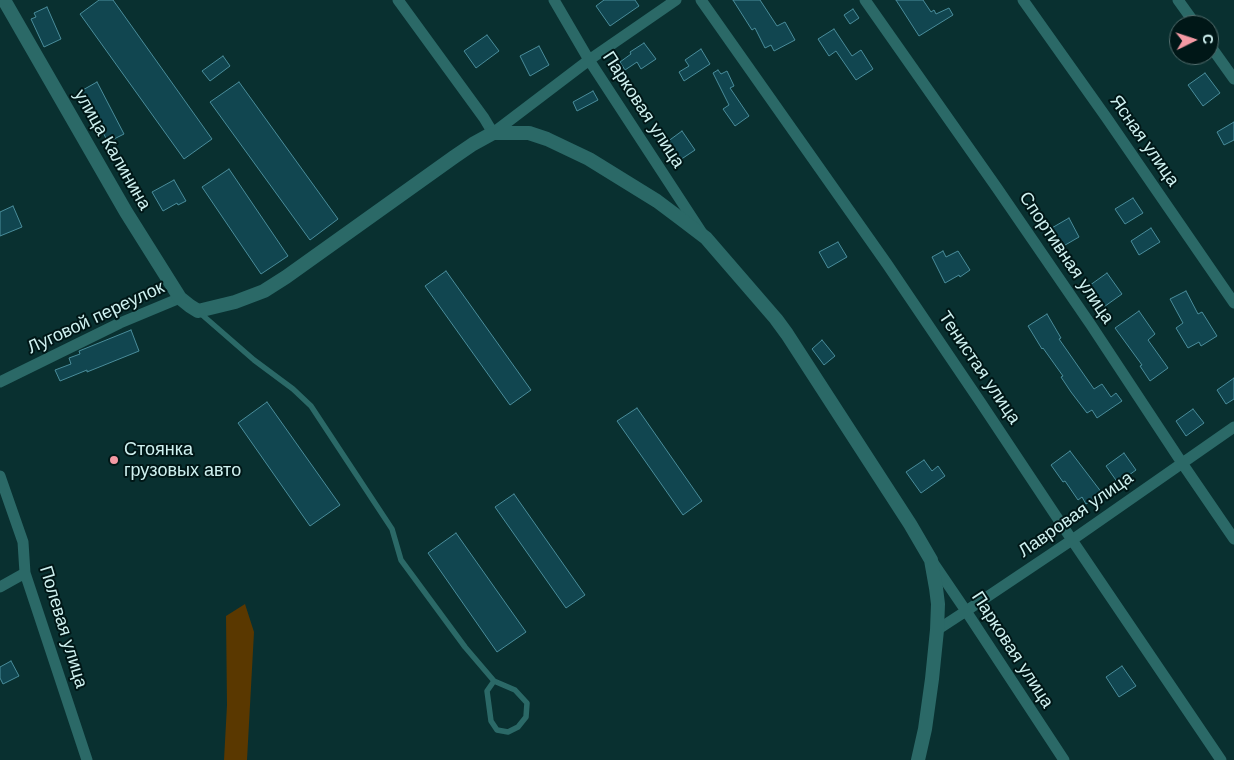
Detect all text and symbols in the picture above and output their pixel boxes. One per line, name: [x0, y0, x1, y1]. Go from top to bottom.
north arrow: [1169, 15, 1219, 65]
text: С: [1200, 33, 1216, 45]
street label: Парковая улица: [597, 48, 689, 172]
street label: улица Калинина: [69, 86, 155, 214]
street label: Ясная улица: [1105, 91, 1183, 191]
street label: Спортивная улица: [1014, 188, 1118, 328]
street label: Луговой переулок: [24, 277, 168, 359]
street label: Тенистая улица: [933, 308, 1025, 428]
place label: Стоянка грузовых авто: [124, 439, 241, 482]
marker: Стоянка грузовых авто: [108, 454, 120, 466]
street label: Лавровая улица: [1015, 467, 1137, 563]
street label: Полевая улица: [34, 563, 92, 691]
street label: Парковая улица: [966, 588, 1058, 712]

